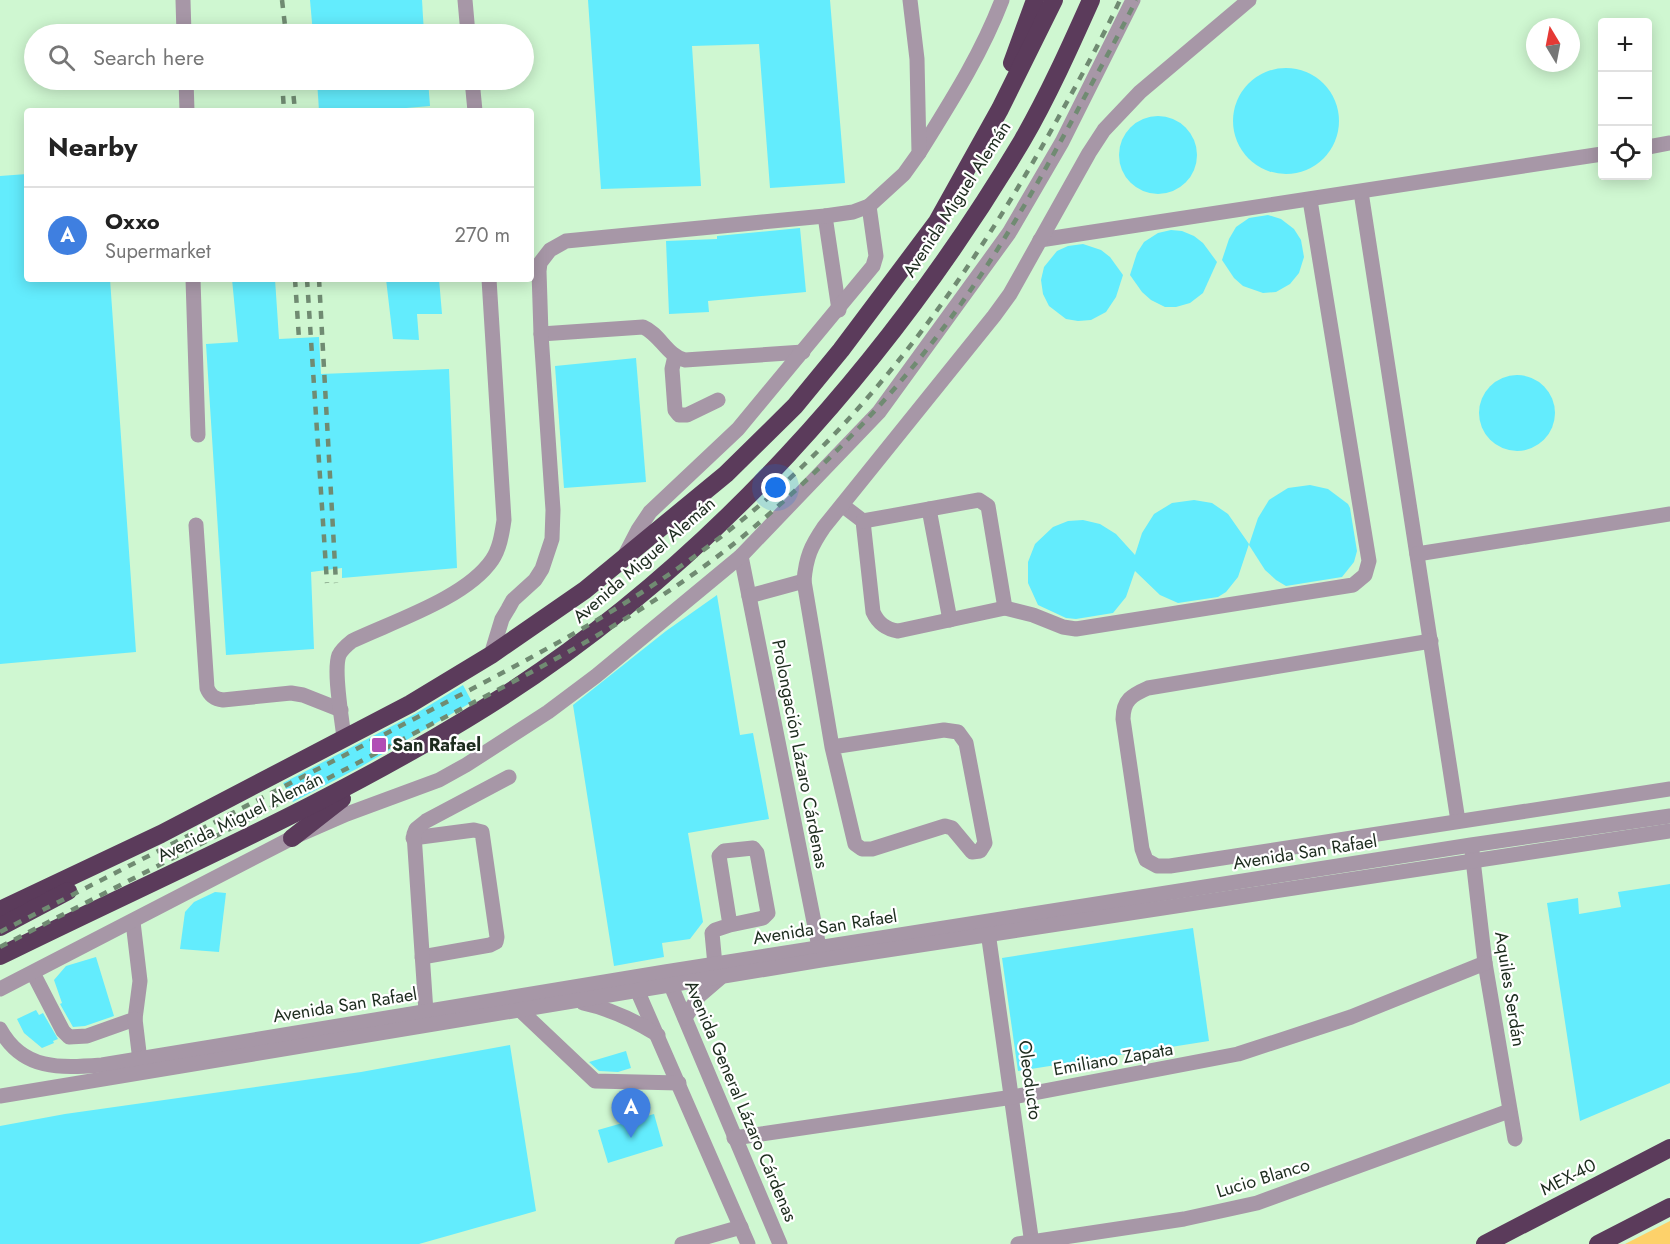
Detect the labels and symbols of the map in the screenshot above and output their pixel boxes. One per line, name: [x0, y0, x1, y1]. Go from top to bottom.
north arrow: [1526, 18, 1580, 72]
street label: Avenida Miguel Alemán: [897, 116, 1017, 282]
your location: [761, 473, 790, 502]
street label: Avenida Miguel Alemán: [567, 491, 721, 629]
street label: Prolongación Lázaro Cárdenas: [765, 637, 835, 871]
place label: San Rafael: [392, 732, 481, 758]
marker: San Rafael: [370, 736, 388, 754]
street label: Avenida Miguel Alemán: [153, 766, 327, 868]
street label: Avenida San Rafael: [1231, 828, 1379, 876]
street label: Avenida San Rafael: [751, 903, 899, 951]
street label: Aquiles Serdán: [1488, 930, 1532, 1048]
street label: Avenida General Lázaro Cárdenas: [678, 976, 804, 1226]
street label: Avenida San Rafael: [271, 981, 419, 1029]
street label: Emiliano Zapata: [1051, 1036, 1175, 1082]
street label: Oleoducto: [1012, 1039, 1048, 1122]
pin: A: [612, 1088, 650, 1138]
street label: Lucio Blanco: [1213, 1151, 1313, 1205]
street label: MEX-40: [1536, 1152, 1601, 1202]

